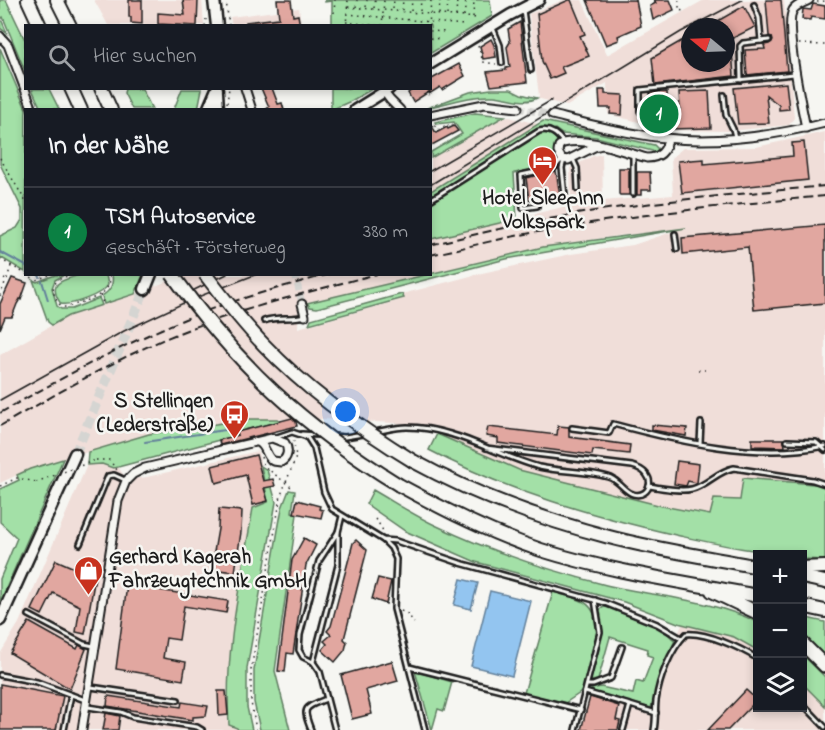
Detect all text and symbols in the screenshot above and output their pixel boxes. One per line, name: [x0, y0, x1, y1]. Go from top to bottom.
north arrow: [681, 18, 735, 72]
search box: [24, 24, 432, 90]
icon: search: [45, 41, 78, 74]
text: Hier suchen: [93, 41, 197, 73]
pin: 1: [640, 92, 678, 136]
text: In der Nähe: [48, 128, 169, 166]
hotel icon: Hotel SleepInn Volkspark: [527, 144, 559, 186]
place label: Hotel SleepInn Volkspark: [482, 184, 604, 238]
text: TSM Autoservice: [105, 202, 255, 234]
text: 1: [64, 218, 71, 247]
text: 380 m: [363, 218, 408, 247]
text: Geschäft · Försterweg: [105, 234, 286, 263]
place label: S Stellingen (Lederstraße): [97, 387, 214, 441]
your location: [331, 397, 360, 426]
bus stop icon: S Stellingen (Lederstraße): [218, 398, 250, 440]
place label: Gerhard Kagerah Fahrzeugtechnik GmbH: [108, 543, 307, 599]
map controls: [753, 550, 807, 712]
button: +: [753, 550, 807, 604]
shop icon: Gerhard Kagerah Fahrzeugtechnik GmbH: [72, 554, 104, 596]
button: −: [753, 604, 807, 658]
button: layers: [753, 658, 807, 712]

